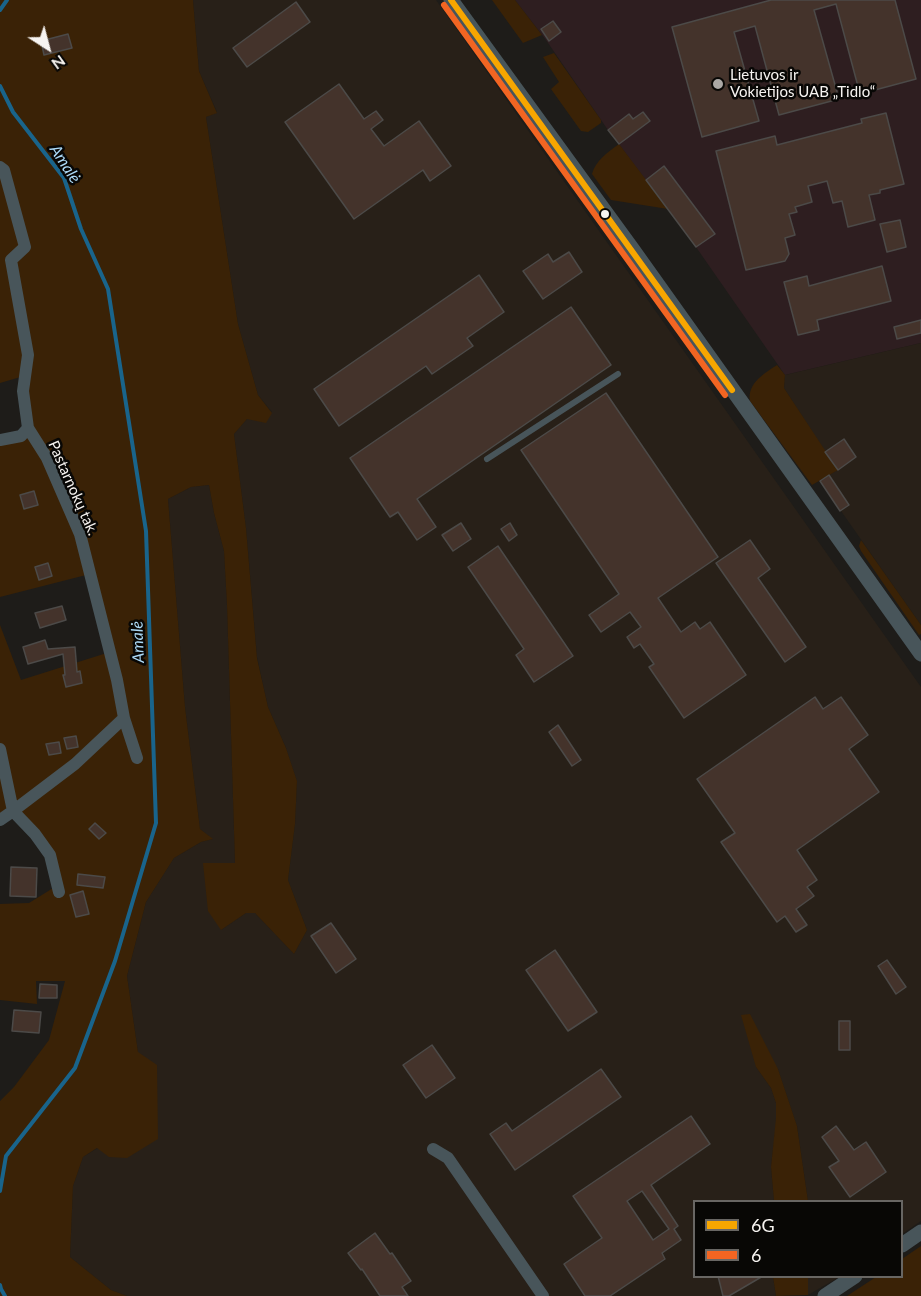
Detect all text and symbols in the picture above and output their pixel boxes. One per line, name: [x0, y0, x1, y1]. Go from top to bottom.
north arrow: [18, 18, 78, 78]
text: N: [48, 52, 69, 74]
place label: Lietuvos ir Vokietijos UAB „Tidlo“: [730, 66, 875, 101]
marker: Lietuvos ir Vokietijos UAB „Tidlo“: [711, 77, 725, 91]
water label: Amalė: [45, 141, 85, 187]
unlabelled marker: [599, 208, 611, 220]
street label: Pastarnokų tak.: [44, 438, 102, 538]
water label: Amalė: [128, 621, 148, 663]
legend: [693, 1200, 903, 1278]
text: 6G: [751, 1214, 775, 1236]
text: 6: [751, 1244, 761, 1266]

